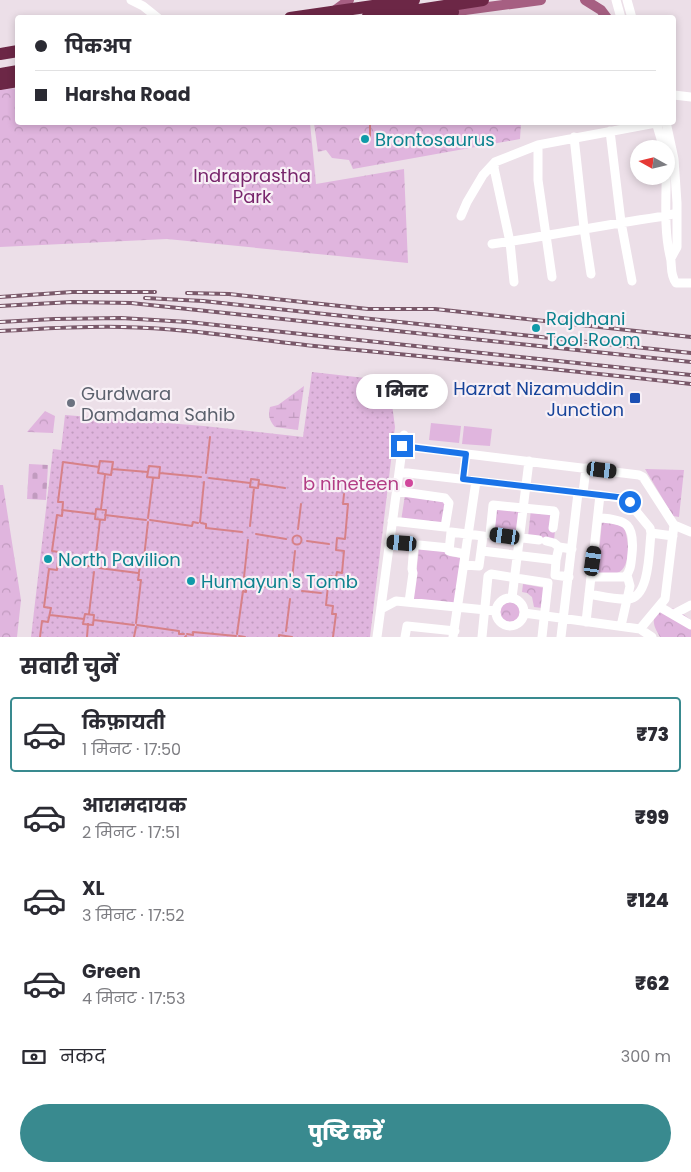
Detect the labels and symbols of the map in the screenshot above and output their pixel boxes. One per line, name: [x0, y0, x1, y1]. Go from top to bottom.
place label: Brontosaurus: [375, 127, 495, 152]
marker: Brontosaurus: [359, 133, 371, 145]
north arrow: [630, 140, 675, 185]
park label: Indraprastha Park: [193, 163, 311, 209]
place label: Rajdhani Tool Room: [546, 306, 641, 352]
marker: Rajdhani Tool Room: [530, 322, 542, 334]
callout: 1 मिनट: [356, 374, 448, 408]
place label: Hazrat Nizamuddin Junction: [453, 376, 624, 422]
place label: Gurdwara Damdama Sahib: [81, 381, 235, 427]
marker: Hazrat Nizamuddin Junction: [628, 391, 642, 405]
marker: Gurdwara Damdama Sahib: [65, 397, 77, 409]
route end: [391, 435, 413, 457]
car: [586, 461, 617, 479]
place label: b nineteen: [303, 471, 399, 496]
marker: b nineteen: [403, 477, 415, 489]
route start: [619, 491, 641, 513]
car: [489, 526, 520, 546]
car: [386, 534, 417, 552]
car: [583, 545, 602, 577]
place label: North Pavilion: [58, 547, 181, 572]
marker: North Pavilion: [42, 553, 54, 565]
place label: Humayun's Tomb: [201, 569, 358, 594]
marker: Humayun's Tomb: [185, 575, 197, 587]

